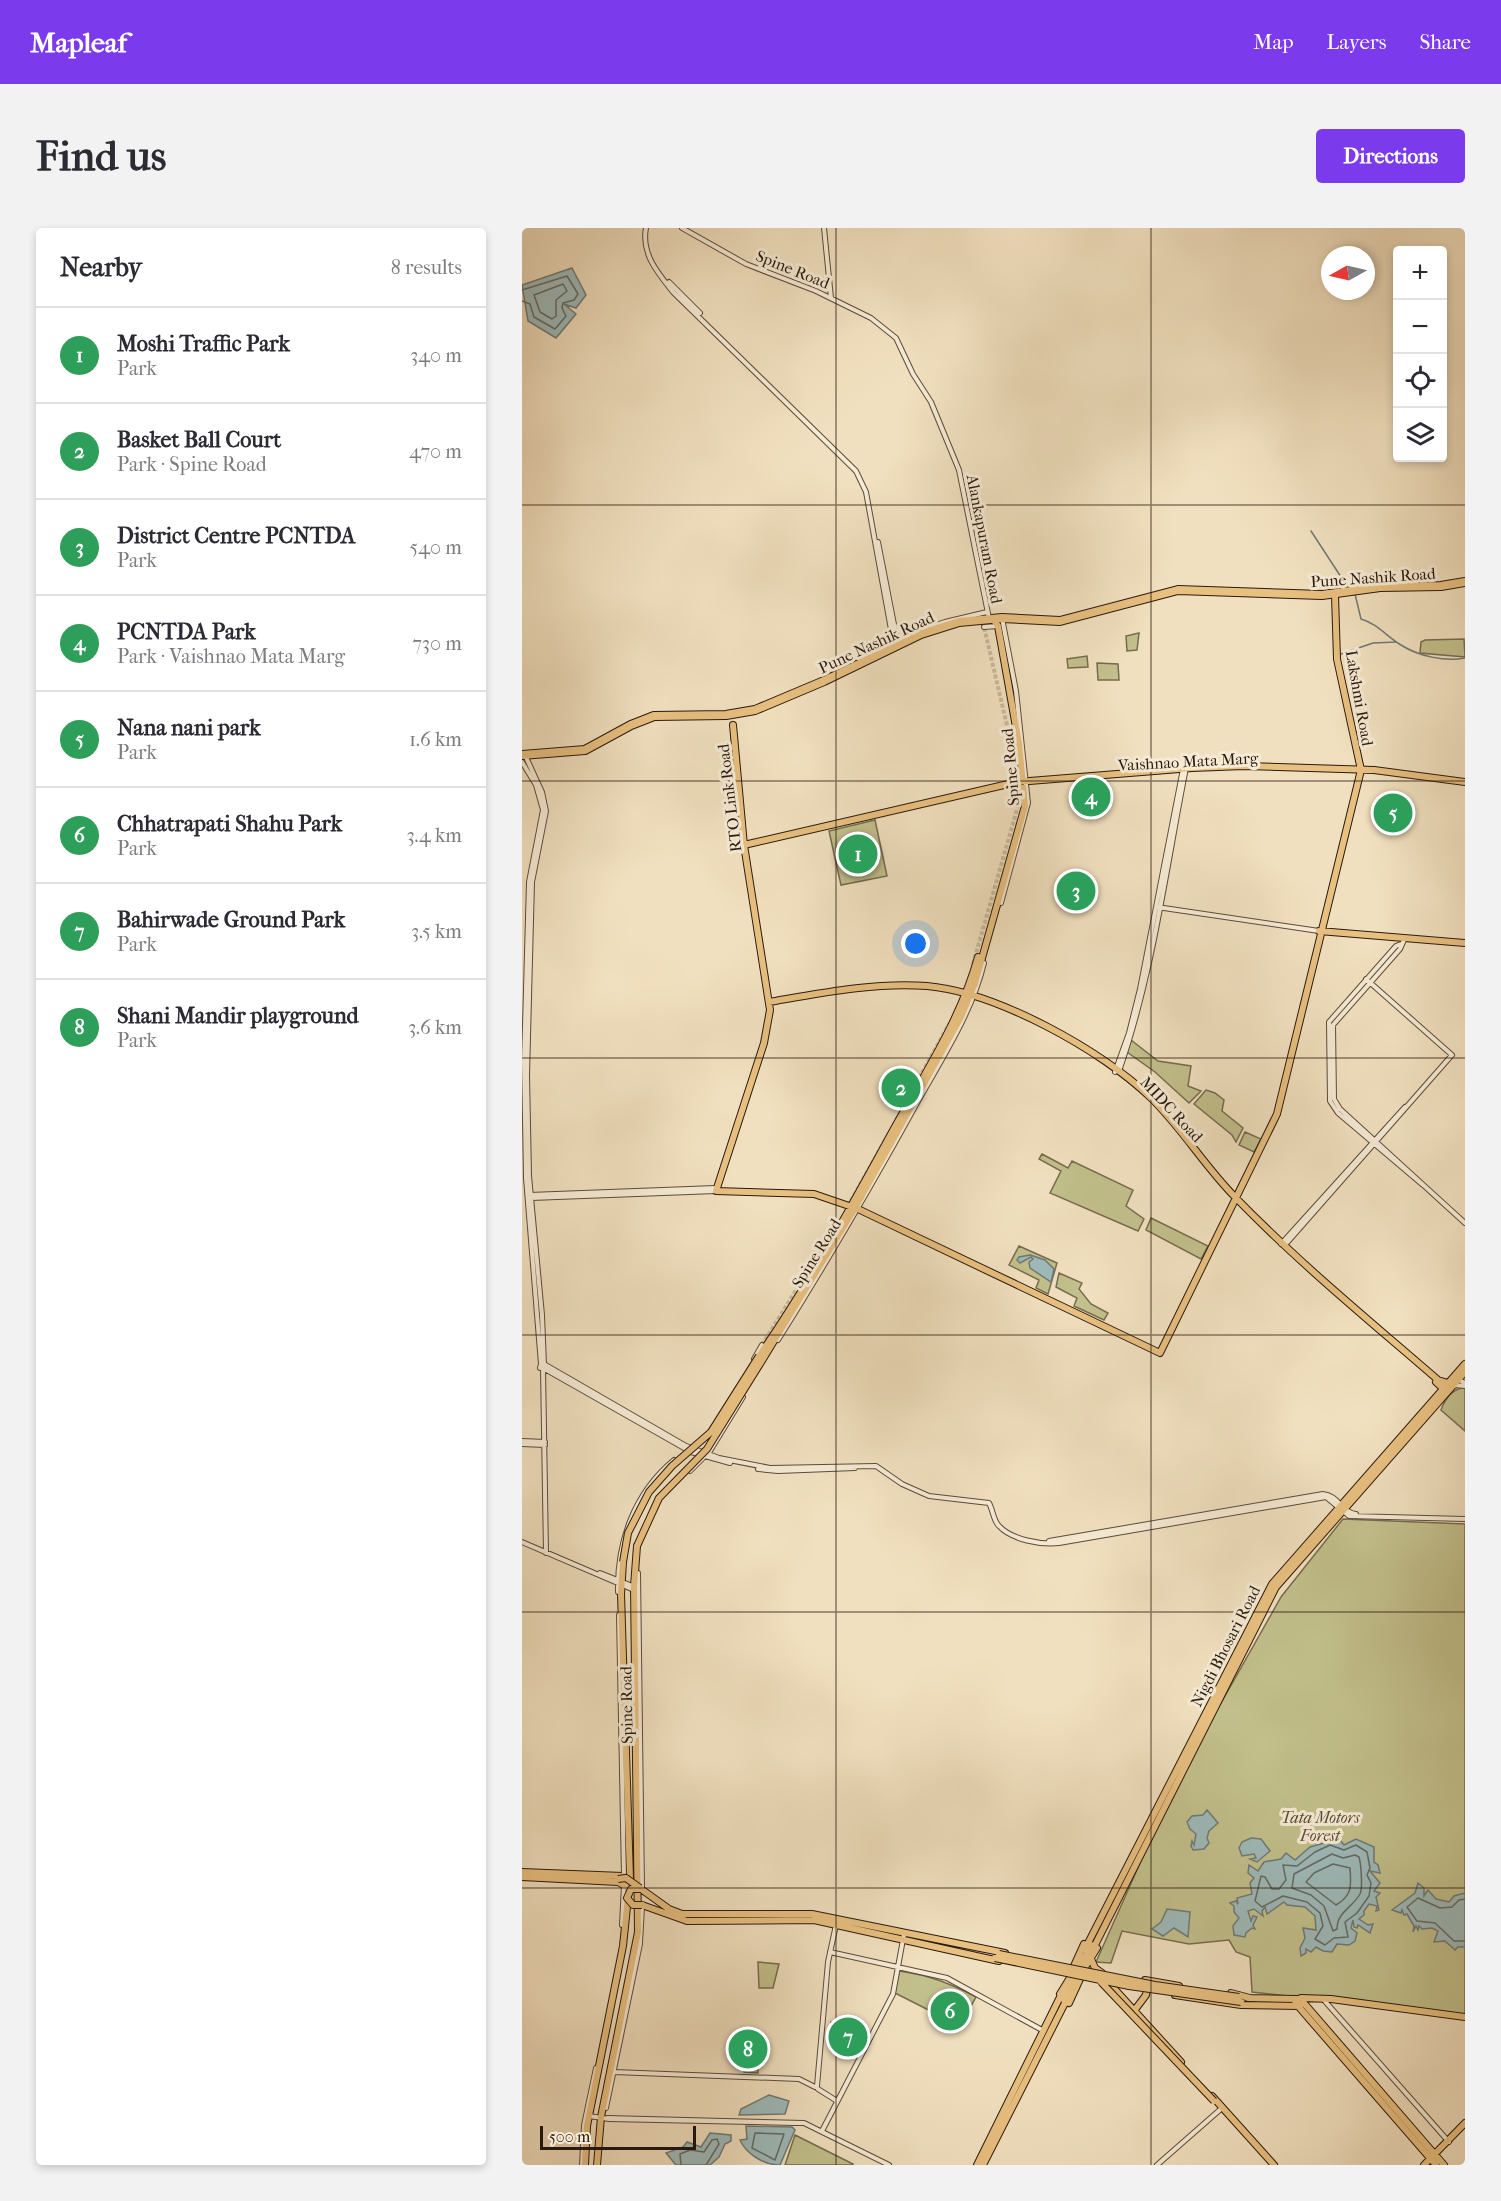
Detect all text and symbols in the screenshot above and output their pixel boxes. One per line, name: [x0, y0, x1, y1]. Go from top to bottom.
text: Mapleaf: [30, 26, 127, 59]
text: Map: [1253, 30, 1294, 54]
text: Layers: [1327, 30, 1386, 54]
text: Share: [1419, 30, 1471, 54]
button: Directions: [1316, 129, 1465, 183]
text: Find us: [36, 132, 166, 181]
street label: Spine Road: [753, 246, 833, 293]
north arrow: [1321, 246, 1375, 300]
map controls: [1393, 246, 1447, 462]
button: +: [1393, 246, 1447, 300]
text: Nearby: [60, 252, 142, 283]
text: 8 results: [391, 256, 462, 279]
button: −: [1393, 300, 1447, 354]
text: Moshi Traffic Park: [117, 331, 290, 357]
text: 1: [76, 344, 83, 367]
text: 340 m: [410, 344, 462, 367]
button: locate: [1393, 354, 1447, 408]
text: Park: [117, 357, 157, 380]
button: layers: [1393, 408, 1447, 462]
text: Basket Ball Court: [117, 427, 281, 453]
text: 2: [74, 440, 85, 463]
text: 470 m: [409, 440, 462, 463]
text: Park · Spine Road: [117, 453, 267, 476]
street label: Alankapuram Road: [962, 472, 1006, 606]
text: District Centre PCNTDA: [117, 523, 355, 549]
text: 3: [75, 536, 84, 559]
text: 540 m: [410, 536, 462, 559]
text: Park: [117, 549, 157, 572]
street label: Pune Nashik Road: [1310, 564, 1436, 591]
street label: Pune Nashik Road: [815, 607, 937, 678]
text: PCNTDA Park: [117, 619, 256, 645]
text: 4: [74, 632, 85, 655]
text: 730 m: [412, 632, 462, 655]
text: Park · Vaishnao Mata Marg: [117, 645, 345, 668]
street label: Lakshmi Road: [1342, 649, 1377, 748]
text: Nana nani park: [117, 715, 261, 741]
street label: Spine Road: [998, 727, 1023, 807]
text: 5: [75, 728, 84, 751]
text: 1.6 km: [409, 728, 462, 751]
text: Park: [117, 741, 157, 764]
street label: RTO Link Road: [713, 742, 746, 853]
street label: Vaishnao Mata Marg: [1116, 748, 1259, 775]
pin: 4: [1072, 774, 1110, 820]
pin: 5: [1374, 790, 1412, 836]
text: Chhatrapati Shahu Park: [117, 811, 342, 837]
text: 6: [74, 824, 85, 847]
text: 3.4 km: [406, 824, 462, 847]
pin: 1: [838, 832, 878, 876]
text: Park: [117, 837, 157, 860]
pin: 3: [1056, 868, 1096, 914]
text: Bahirwade Ground Park: [117, 907, 345, 933]
text: 7: [75, 920, 84, 943]
text: 3.5 km: [411, 920, 462, 943]
your location: [901, 929, 930, 958]
text: Park: [117, 933, 157, 956]
text: Shani Mandir playground: [117, 1003, 359, 1029]
text: 8: [74, 1016, 85, 1039]
text: 3.6 km: [408, 1016, 462, 1039]
text: Park: [117, 1029, 157, 1052]
pin: 2: [882, 1066, 920, 1110]
street label: MIDC Road: [1136, 1073, 1207, 1146]
street label: Spine Road: [788, 1215, 845, 1291]
street label: Nigdi Bhosari Road: [1187, 1582, 1264, 1710]
street label: Spine Road: [616, 1666, 637, 1744]
park label: Tata Motors Forest: [1280, 1808, 1361, 1845]
pin: 6: [930, 1988, 970, 2034]
pin: 7: [828, 2014, 868, 2060]
pin: 8: [728, 2026, 768, 2072]
scale bar: [540, 2123, 696, 2150]
text: 500 m: [549, 2127, 590, 2146]

